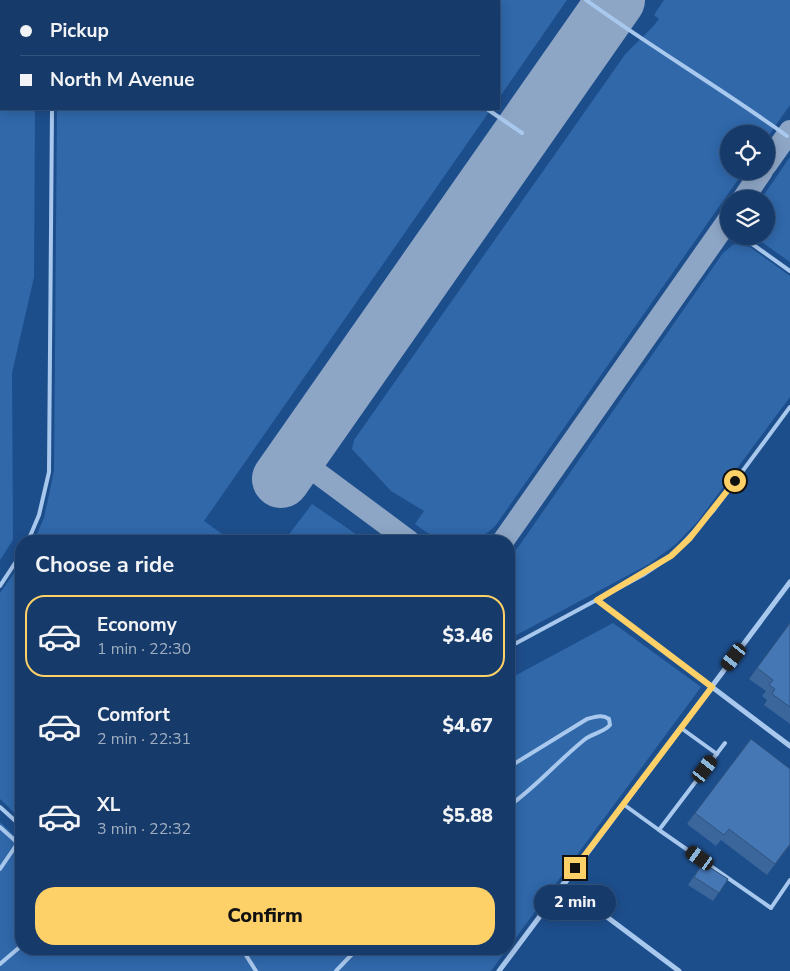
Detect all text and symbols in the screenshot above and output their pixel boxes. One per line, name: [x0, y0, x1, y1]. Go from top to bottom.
text: Pickup: [50, 18, 109, 44]
text: North M Avenue: [50, 67, 194, 93]
map controls: [720, 125, 775, 245]
button: locate: [720, 125, 775, 180]
button: layers: [720, 190, 775, 245]
route start: [724, 470, 746, 492]
text: Choose a ride: [35, 550, 174, 580]
text: Economy: [97, 612, 177, 638]
icon: car: [37, 614, 82, 659]
text: $3.46: [442, 623, 493, 649]
text: 1 min · 22:30: [97, 638, 191, 660]
car: [718, 641, 749, 673]
text: Comfort: [97, 702, 170, 728]
icon: car: [37, 704, 82, 749]
text: $4.67: [442, 713, 493, 739]
text: 2 min · 22:31: [97, 728, 191, 750]
car: [689, 753, 720, 785]
text: XL: [97, 792, 120, 818]
icon: car: [37, 794, 82, 839]
text: $5.88: [442, 803, 493, 829]
text: 3 min · 22:32: [97, 818, 191, 840]
car: [683, 843, 716, 873]
route end: [564, 857, 586, 879]
callout: 2 min: [534, 886, 616, 920]
button: Confirm: [35, 887, 495, 945]
text: 2 min: [554, 891, 596, 913]

